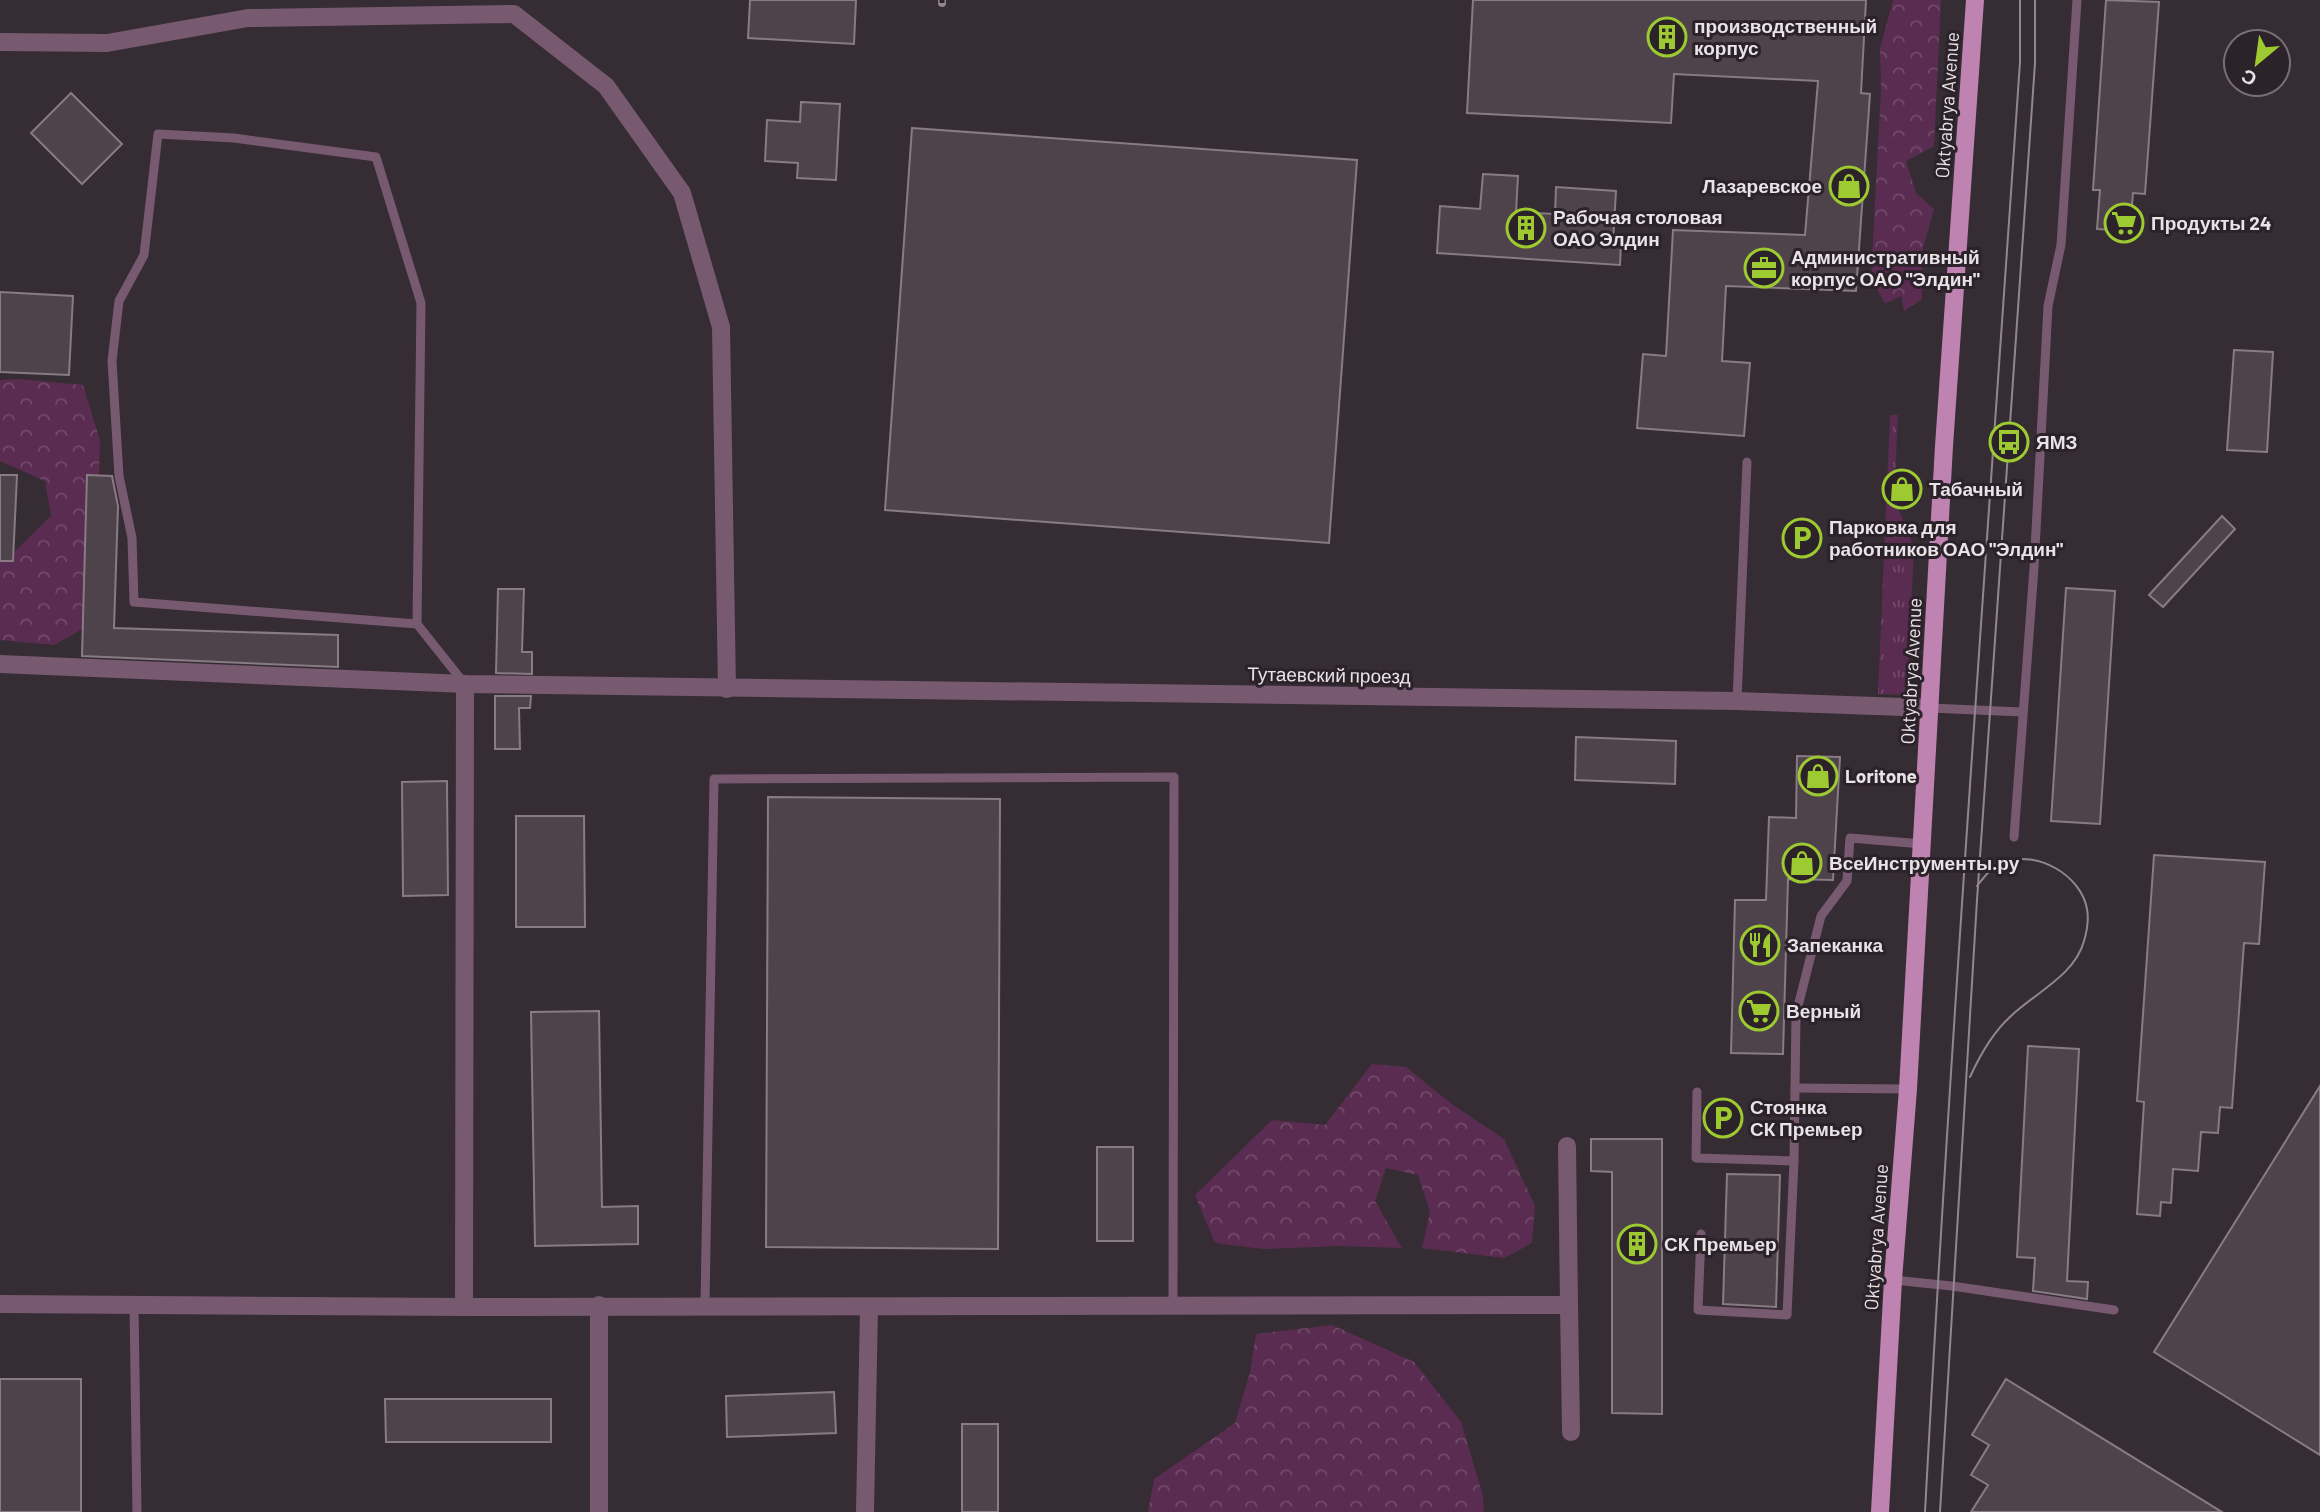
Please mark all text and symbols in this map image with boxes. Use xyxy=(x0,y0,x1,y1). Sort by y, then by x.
place label: производственный корпус xyxy=(1694,14,1877,59)
building icon: производственный корпус xyxy=(1646,16,1688,58)
north arrow xyxy=(2222,28,2292,98)
street label: Oktyabrya Avenue xyxy=(1930,31,1963,179)
text: С xyxy=(2237,65,2260,92)
shop icon: Лазаревское xyxy=(1828,165,1870,207)
place label: Лазаревское xyxy=(1702,174,1822,197)
supermarket icon: Продукты 24 xyxy=(2103,202,2145,244)
place label: Рабочая столовая ОАО Элдин xyxy=(1553,205,1723,250)
building icon: Рабочая столовая ОАО Элдин xyxy=(1505,207,1547,249)
place label: Продукты 24 xyxy=(2151,211,2271,234)
place label: Административный корпус ОАО "Элдин" xyxy=(1791,245,1980,290)
office icon: Административный корпус ОАО "Элдин" xyxy=(1743,247,1785,289)
bus stop icon: ЯМЗ xyxy=(1988,421,2030,463)
place label: ЯМЗ xyxy=(2036,430,2077,453)
shop icon: Табачный xyxy=(1881,468,1923,510)
place label: Табачный xyxy=(1929,477,2023,500)
place label: Парковка для работников ОАО "Элдин" xyxy=(1829,515,2063,560)
parking icon: Парковка для работников ОАО "Элдин" xyxy=(1781,517,1823,559)
street label: Oktyabrya Avenue xyxy=(1895,597,1926,745)
street label: Тутаевский проезд xyxy=(1247,662,1411,687)
shop icon: Loritone xyxy=(1797,755,1839,797)
place label: Loritone xyxy=(1845,764,1917,787)
shop icon: ВсеИнструменты.ру xyxy=(1781,842,1823,884)
place label: ВсеИнструменты.ру xyxy=(1829,851,2020,874)
restaurant icon: Запеканка xyxy=(1739,924,1781,966)
place label: Запеканка xyxy=(1787,933,1884,956)
supermarket icon: Верный xyxy=(1738,990,1780,1032)
place label: Верный xyxy=(1786,999,1861,1022)
place label: Стоянка СК Премьер xyxy=(1750,1095,1863,1140)
parking icon: Стоянка СК Премьер xyxy=(1702,1097,1744,1139)
street label: Oktyabrya Avenue xyxy=(1859,1163,1892,1311)
building icon: СК Премьер xyxy=(1616,1223,1658,1265)
place label: СК Премьер xyxy=(1664,1232,1777,1255)

